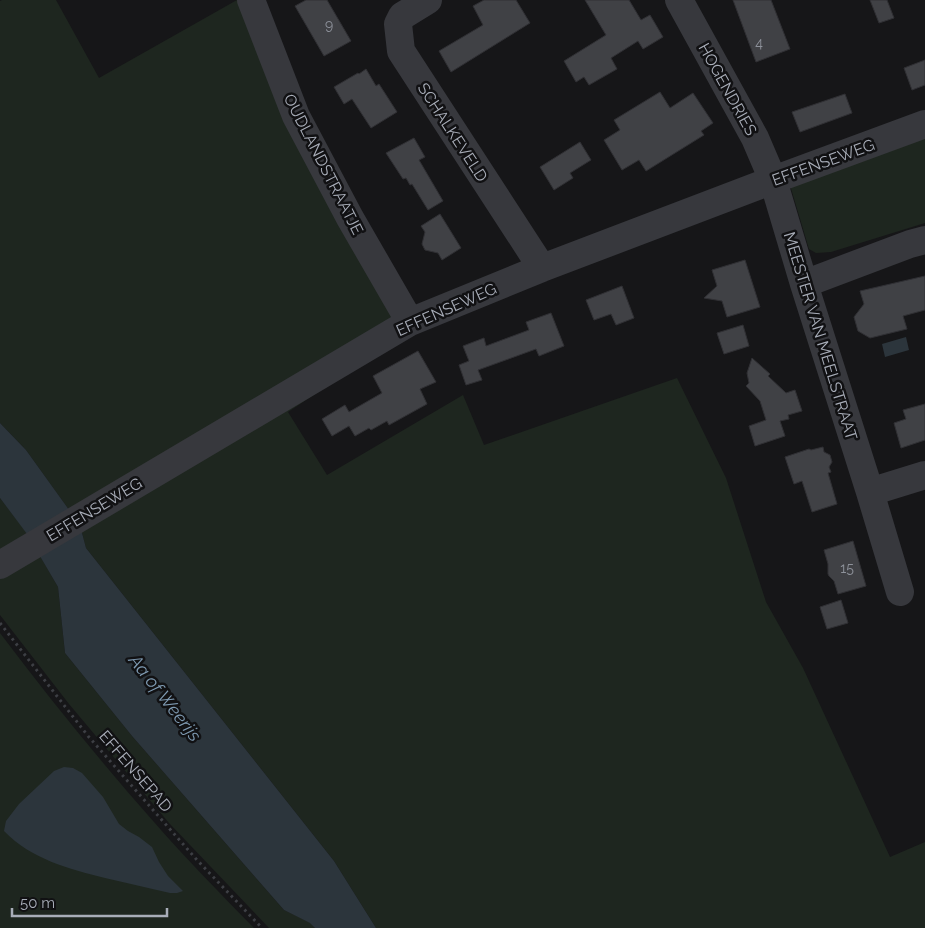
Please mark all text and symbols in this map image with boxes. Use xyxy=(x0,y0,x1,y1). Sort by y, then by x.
house number: 9 xyxy=(325,17,333,33)
house number: 4 xyxy=(755,35,763,51)
street label: HOGENDRIES xyxy=(694,40,761,139)
street label: SCHALKEVELD xyxy=(414,79,492,185)
street label: OUDLANDSTRAATJE xyxy=(280,91,367,238)
street label: EFFENSEWEG xyxy=(769,135,877,190)
street label: MEESTER VAN MEELSTRAAT xyxy=(780,230,861,443)
street label: EFFENSEWEG xyxy=(393,279,499,340)
street label: EFFENSEWEG xyxy=(43,474,145,545)
house number: 15 xyxy=(840,560,854,576)
water label: Aa of Weerijs xyxy=(124,649,206,746)
street label: EFFENSEPAD xyxy=(95,727,176,816)
scale bar xyxy=(12,886,168,918)
text: 50 m xyxy=(20,894,55,912)

